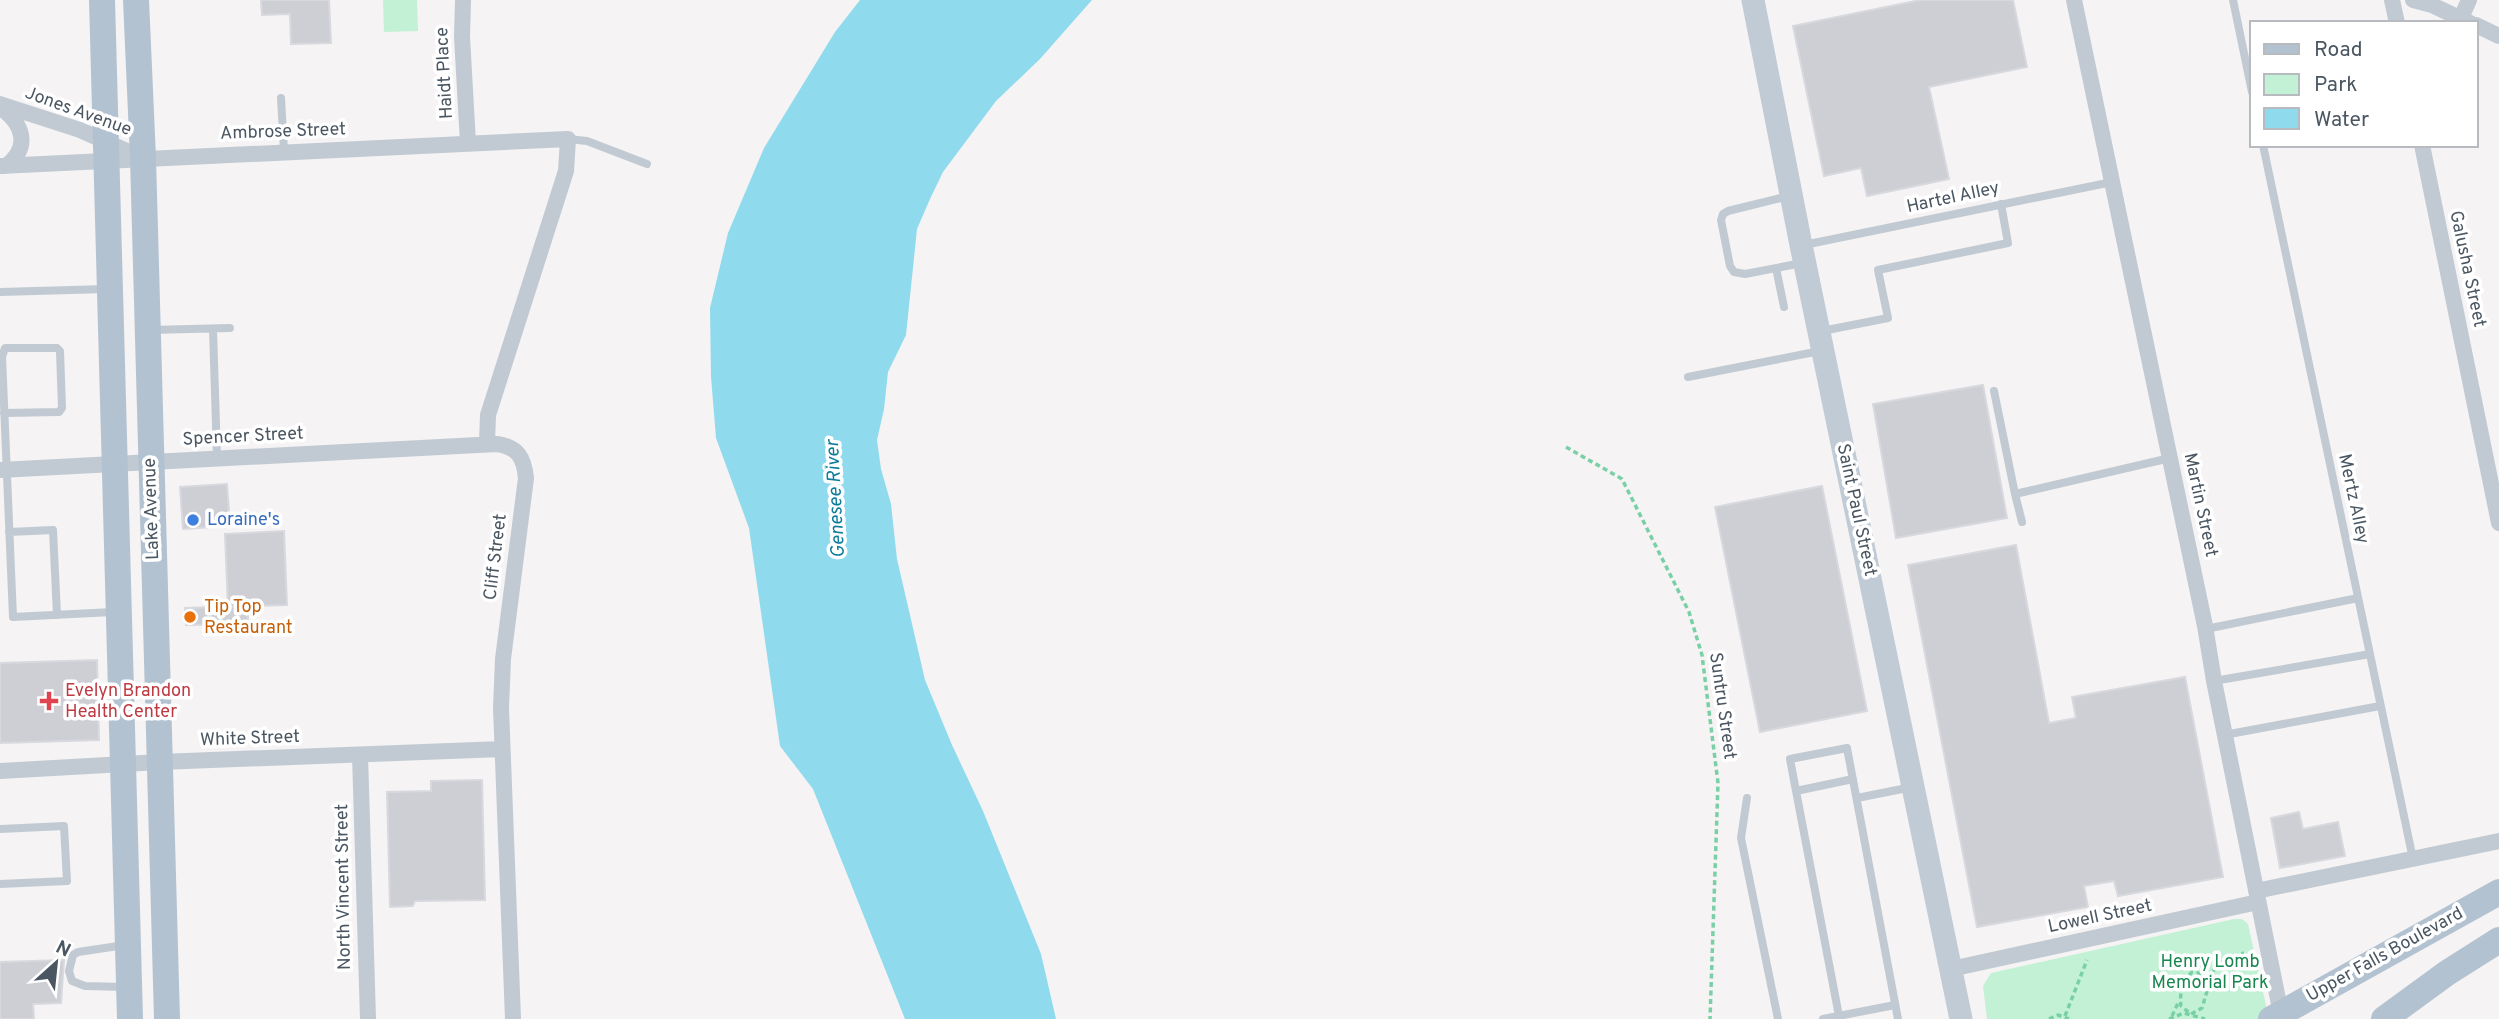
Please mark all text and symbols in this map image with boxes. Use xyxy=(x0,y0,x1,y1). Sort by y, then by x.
legend xyxy=(2250,21,2478,147)
street label: Haidt Place xyxy=(431,27,459,119)
text: Road xyxy=(2314,37,2363,64)
text: Park xyxy=(2314,72,2357,99)
street label: Jones Avenue xyxy=(22,82,134,142)
text: Water xyxy=(2314,107,2369,134)
street label: Ambrose Street xyxy=(220,118,346,146)
street label: Hartel Alley xyxy=(1905,177,2001,219)
street label: Galusha Street xyxy=(2443,209,2491,329)
street label: Spencer Street xyxy=(182,422,304,452)
water label: Genesee River xyxy=(821,438,851,559)
street label: Saint Paul Street xyxy=(1831,442,1881,578)
street label: Martin Street xyxy=(2178,451,2222,559)
street label: Mertz Alley xyxy=(2332,452,2374,546)
street label: Lake Avenue xyxy=(139,458,165,560)
place label: Loraine's xyxy=(207,509,280,532)
marker: Loraine's xyxy=(185,512,201,528)
street label: Cliff Street xyxy=(479,512,513,602)
place label: Tip Top Restaurant xyxy=(204,596,293,640)
marker: Tip Top Restaurant xyxy=(182,609,198,625)
street label: Suntru Street xyxy=(1703,651,1741,761)
place label: Evelyn Brandon Health Center xyxy=(65,680,191,724)
marker: Evelyn Brandon Health Center xyxy=(39,691,59,711)
street label: White Street xyxy=(200,726,300,752)
street label: North Vincent Street xyxy=(331,804,357,970)
street label: Lowell Street xyxy=(2046,895,2154,939)
street label: Upper Falls Boulevard xyxy=(2303,902,2467,1008)
north arrow xyxy=(21,928,91,998)
text: N xyxy=(51,936,74,963)
park label: Henry Lomb Memorial Park xyxy=(2152,951,2268,995)

